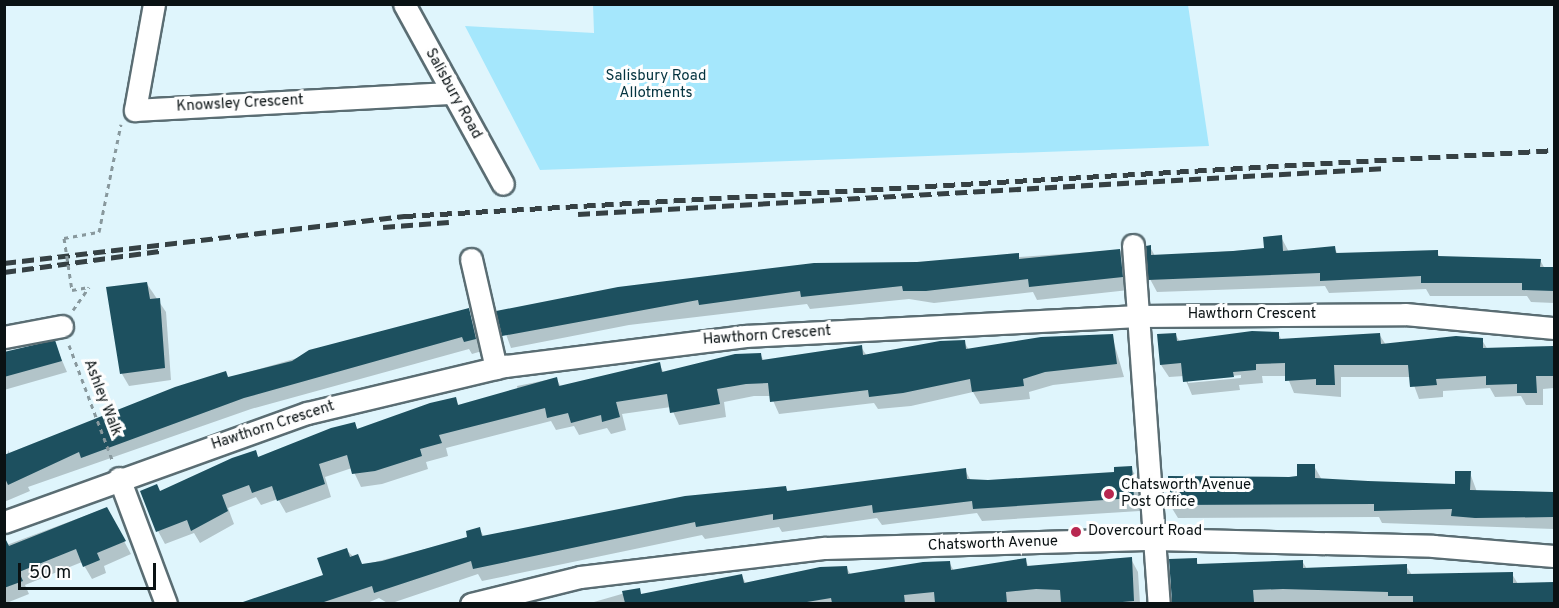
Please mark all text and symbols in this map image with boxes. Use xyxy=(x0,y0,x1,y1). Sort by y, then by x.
street label: Salisbury Road xyxy=(421,46,485,142)
park label: Salisbury Road Allotments xyxy=(606,67,706,102)
street label: Knowsley Crescent xyxy=(176,92,304,116)
street label: Hawthorn Crescent xyxy=(1188,306,1316,324)
street label: Hawthorn Crescent xyxy=(702,323,832,349)
street label: Ashley Walk xyxy=(79,357,125,439)
street label: Hawthorn Crescent xyxy=(209,398,337,454)
place label: Chatsworth Avenue Post Office xyxy=(1121,476,1252,511)
marker: Chatsworth Avenue Post Office xyxy=(1102,487,1116,501)
place label: Dovercourt Road xyxy=(1088,523,1202,541)
marker: Dovercourt Road xyxy=(1069,525,1083,539)
street label: Chatsworth Avenue xyxy=(927,533,1059,555)
scale bar xyxy=(21,551,159,589)
text: 50 m xyxy=(29,562,71,585)

